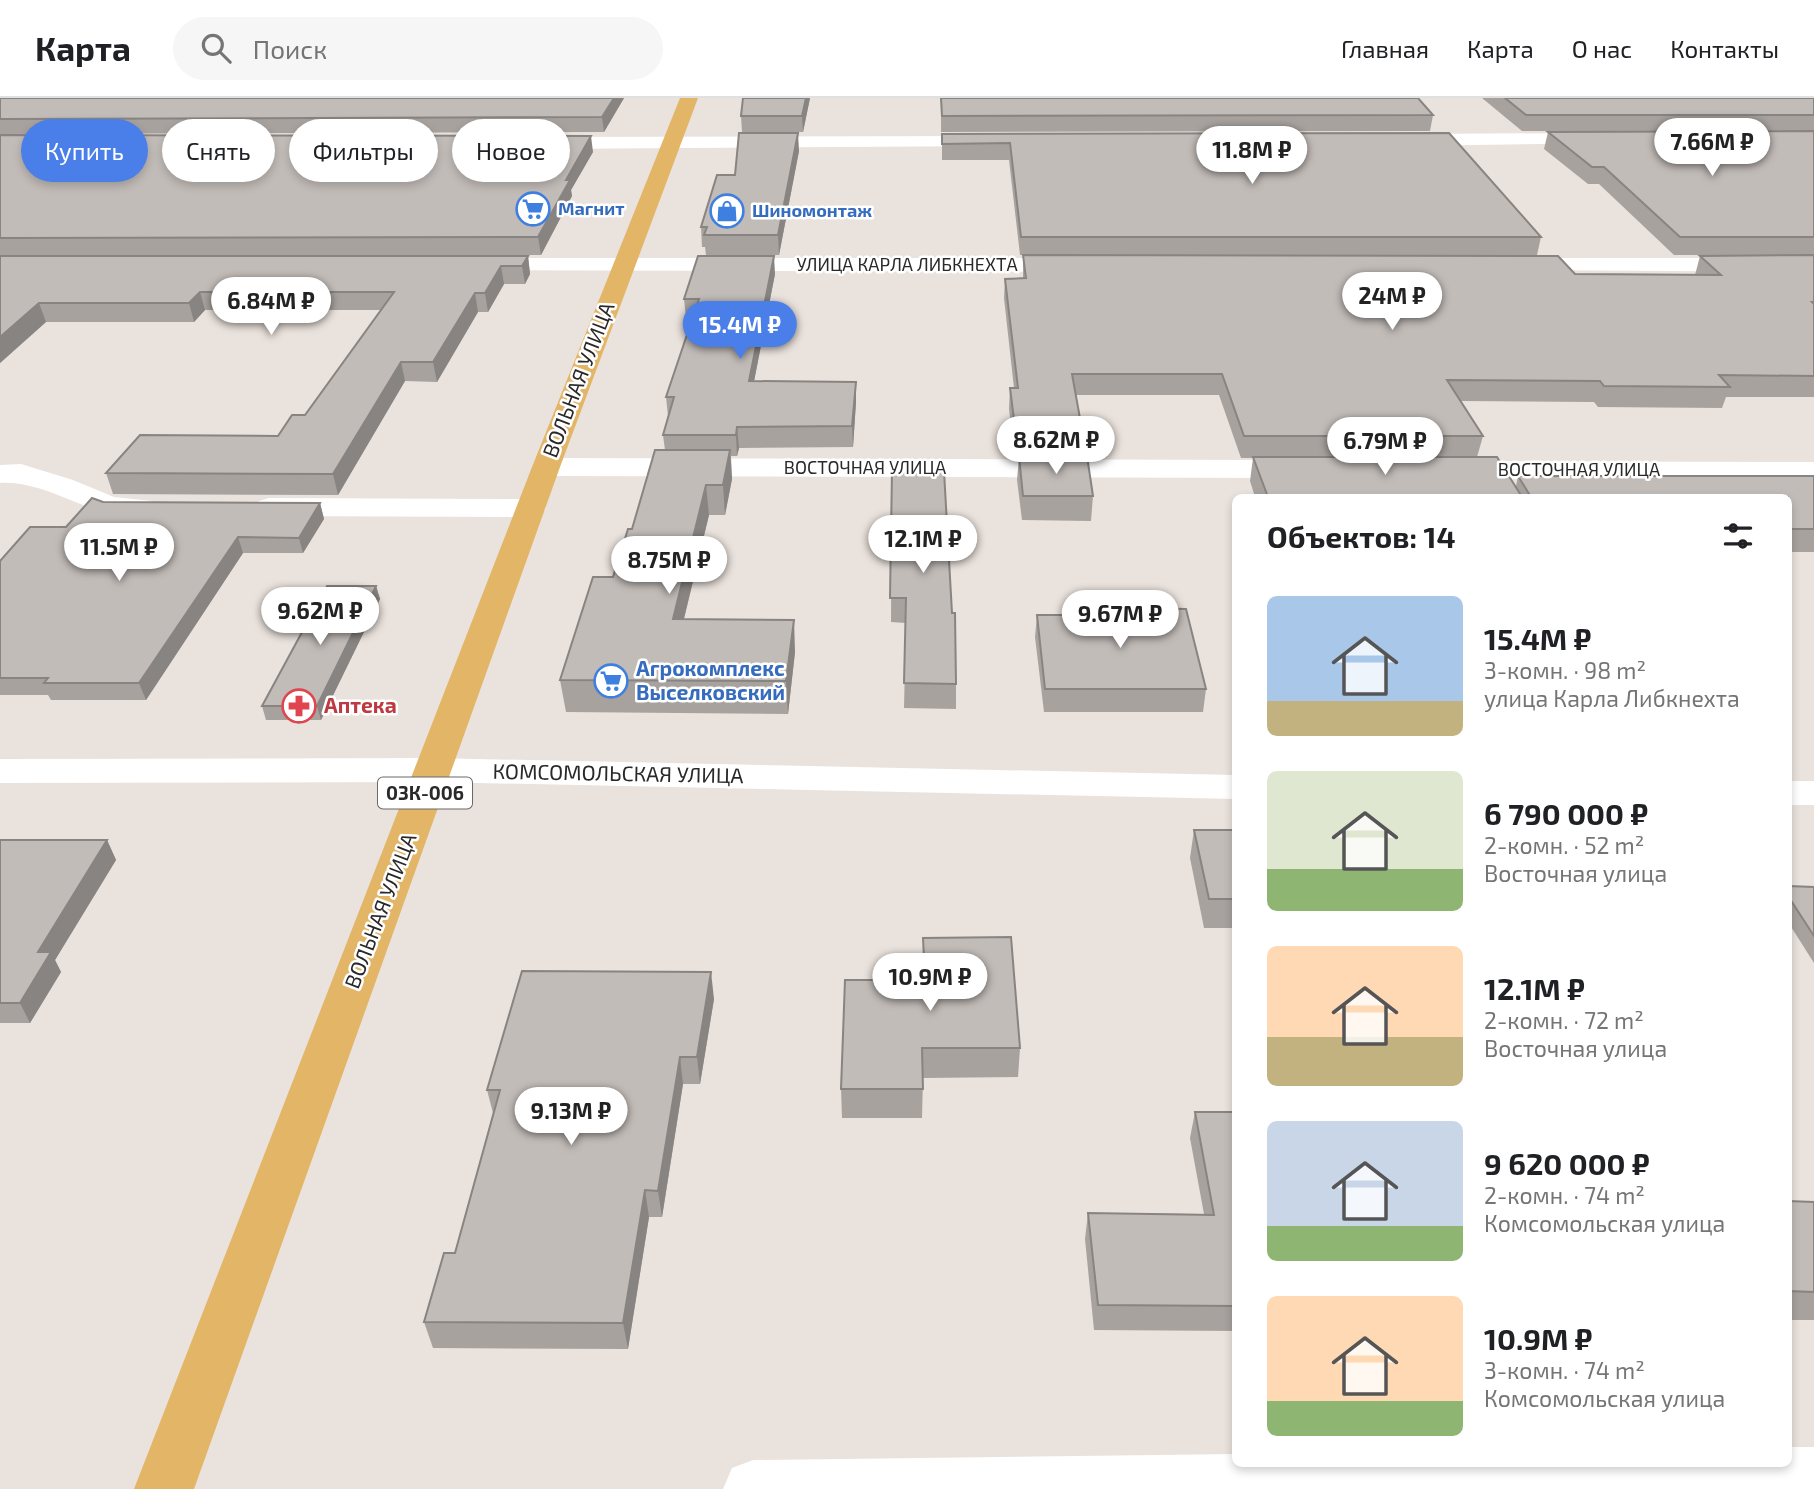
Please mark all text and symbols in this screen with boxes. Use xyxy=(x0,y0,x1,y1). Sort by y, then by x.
search box xyxy=(173,17,663,80)
text: Карта xyxy=(35,28,131,68)
icon: search xyxy=(197,29,235,67)
text: Поиск xyxy=(253,33,327,64)
text: Главная xyxy=(1341,34,1429,63)
text: Карта xyxy=(1467,34,1534,63)
text: О нас xyxy=(1572,34,1632,63)
text: Контакты xyxy=(1670,34,1779,63)
pin: 7.66M ₽ xyxy=(1647,118,1777,178)
chip: Купить xyxy=(21,119,148,182)
chip: Снять xyxy=(162,119,275,182)
chip: Фильтры xyxy=(289,119,438,182)
chip: Новое xyxy=(452,119,570,182)
pin: 11.8M ₽ xyxy=(1187,126,1317,186)
text: 7.66M ₽ xyxy=(1670,127,1754,155)
text: 11.8M ₽ xyxy=(1212,135,1292,163)
supermarket icon: Магнит xyxy=(514,190,552,228)
shop icon: Шиномонтаж xyxy=(708,192,746,230)
place label: Магнит xyxy=(558,197,624,219)
place label: Шиномонтаж xyxy=(752,199,872,221)
street label: УЛИЦА КАРЛА ЛИБКНЕХТА xyxy=(796,253,1018,275)
pin: 24M ₽ xyxy=(1343,272,1441,332)
pin: 6.84M ₽ xyxy=(206,278,336,337)
text: 24M ₽ xyxy=(1358,281,1426,309)
text: 6.84M ₽ xyxy=(227,286,315,314)
street label: ВОЛЬНАЯ УЛИЦА xyxy=(536,298,619,461)
pin: 15.4M ₽ xyxy=(675,302,805,361)
text: 15.4M ₽ xyxy=(699,310,781,338)
pin: 8.62M ₽ xyxy=(991,416,1121,476)
pin: 6.79M ₽ xyxy=(1320,418,1450,477)
text: 8.62M ₽ xyxy=(1013,425,1099,453)
text: 6.79M ₽ xyxy=(1343,426,1427,454)
street label: ВОСТОЧНАЯ УЛИЦА xyxy=(784,456,947,478)
street label: ВОСТОЧНАЯ УЛИЦА xyxy=(1498,458,1661,480)
pin: 12.1M ₽ xyxy=(858,516,988,575)
icon: filters xyxy=(1719,517,1757,555)
text: Объектов: 14 xyxy=(1267,518,1456,554)
pin: 11.5M ₽ xyxy=(54,524,184,583)
text: 12.1M ₽ xyxy=(884,524,962,552)
text: 11.5M ₽ xyxy=(80,532,158,560)
pin: 8.75M ₽ xyxy=(604,536,734,596)
text: 8.75M ₽ xyxy=(627,545,711,573)
pin: 9.62M ₽ xyxy=(255,588,385,647)
pin: 9.67M ₽ xyxy=(1055,590,1185,650)
text: 9.62M ₽ xyxy=(277,596,363,624)
text: 9.67M ₽ xyxy=(1078,599,1162,627)
text: 15.4M ₽ xyxy=(1484,620,1591,656)
icon: home xyxy=(1323,624,1407,708)
place label: Агрокомплекс Выселковский xyxy=(636,655,785,704)
text: 3-комн. · 98 m² xyxy=(1484,656,1646,684)
supermarket icon: Агрокомплекс Выселковский xyxy=(592,662,630,700)
text: улица Карла Либкнехта xyxy=(1484,684,1740,712)
pharmacy icon: Аптека xyxy=(280,687,318,725)
place label: Аптека xyxy=(324,692,397,717)
street label: КОМСОМОЛЬСКАЯ УЛИЦА xyxy=(492,758,744,787)
road number: 03К-006 xyxy=(378,778,472,808)
text: 6 790 000 ₽ xyxy=(1484,795,1648,831)
icon: home xyxy=(1323,799,1407,883)
street label: ВОЛЬНАЯ УЛИЦА xyxy=(338,829,421,992)
text: 2-комн. · 52 m² xyxy=(1484,831,1644,859)
text: Восточная улица xyxy=(1484,859,1667,887)
pin: 10.9M ₽ xyxy=(865,954,995,1013)
text: 10.9M ₽ xyxy=(888,962,972,990)
text: 12.1M ₽ xyxy=(1484,970,1585,1006)
icon: home xyxy=(1323,974,1407,1058)
text: 2-комн. · 72 m² xyxy=(1484,1006,1644,1034)
text: Восточная улица xyxy=(1484,1034,1667,1062)
pin: 9.13M ₽ xyxy=(506,1088,636,1147)
text: 9.13M ₽ xyxy=(531,1096,611,1124)
text: 9 620 000 ₽ xyxy=(1484,1145,1650,1181)
icon: home xyxy=(1323,1149,1407,1233)
text: 2-комн. · 74 m² xyxy=(1484,1181,1645,1209)
text: Комсомольская улица xyxy=(1484,1209,1725,1237)
text: 10.9M ₽ xyxy=(1484,1320,1593,1356)
icon: home xyxy=(1323,1324,1407,1408)
text: 3-комн. · 74 m² xyxy=(1484,1356,1645,1384)
text: Комсомольская улица xyxy=(1484,1384,1725,1412)

